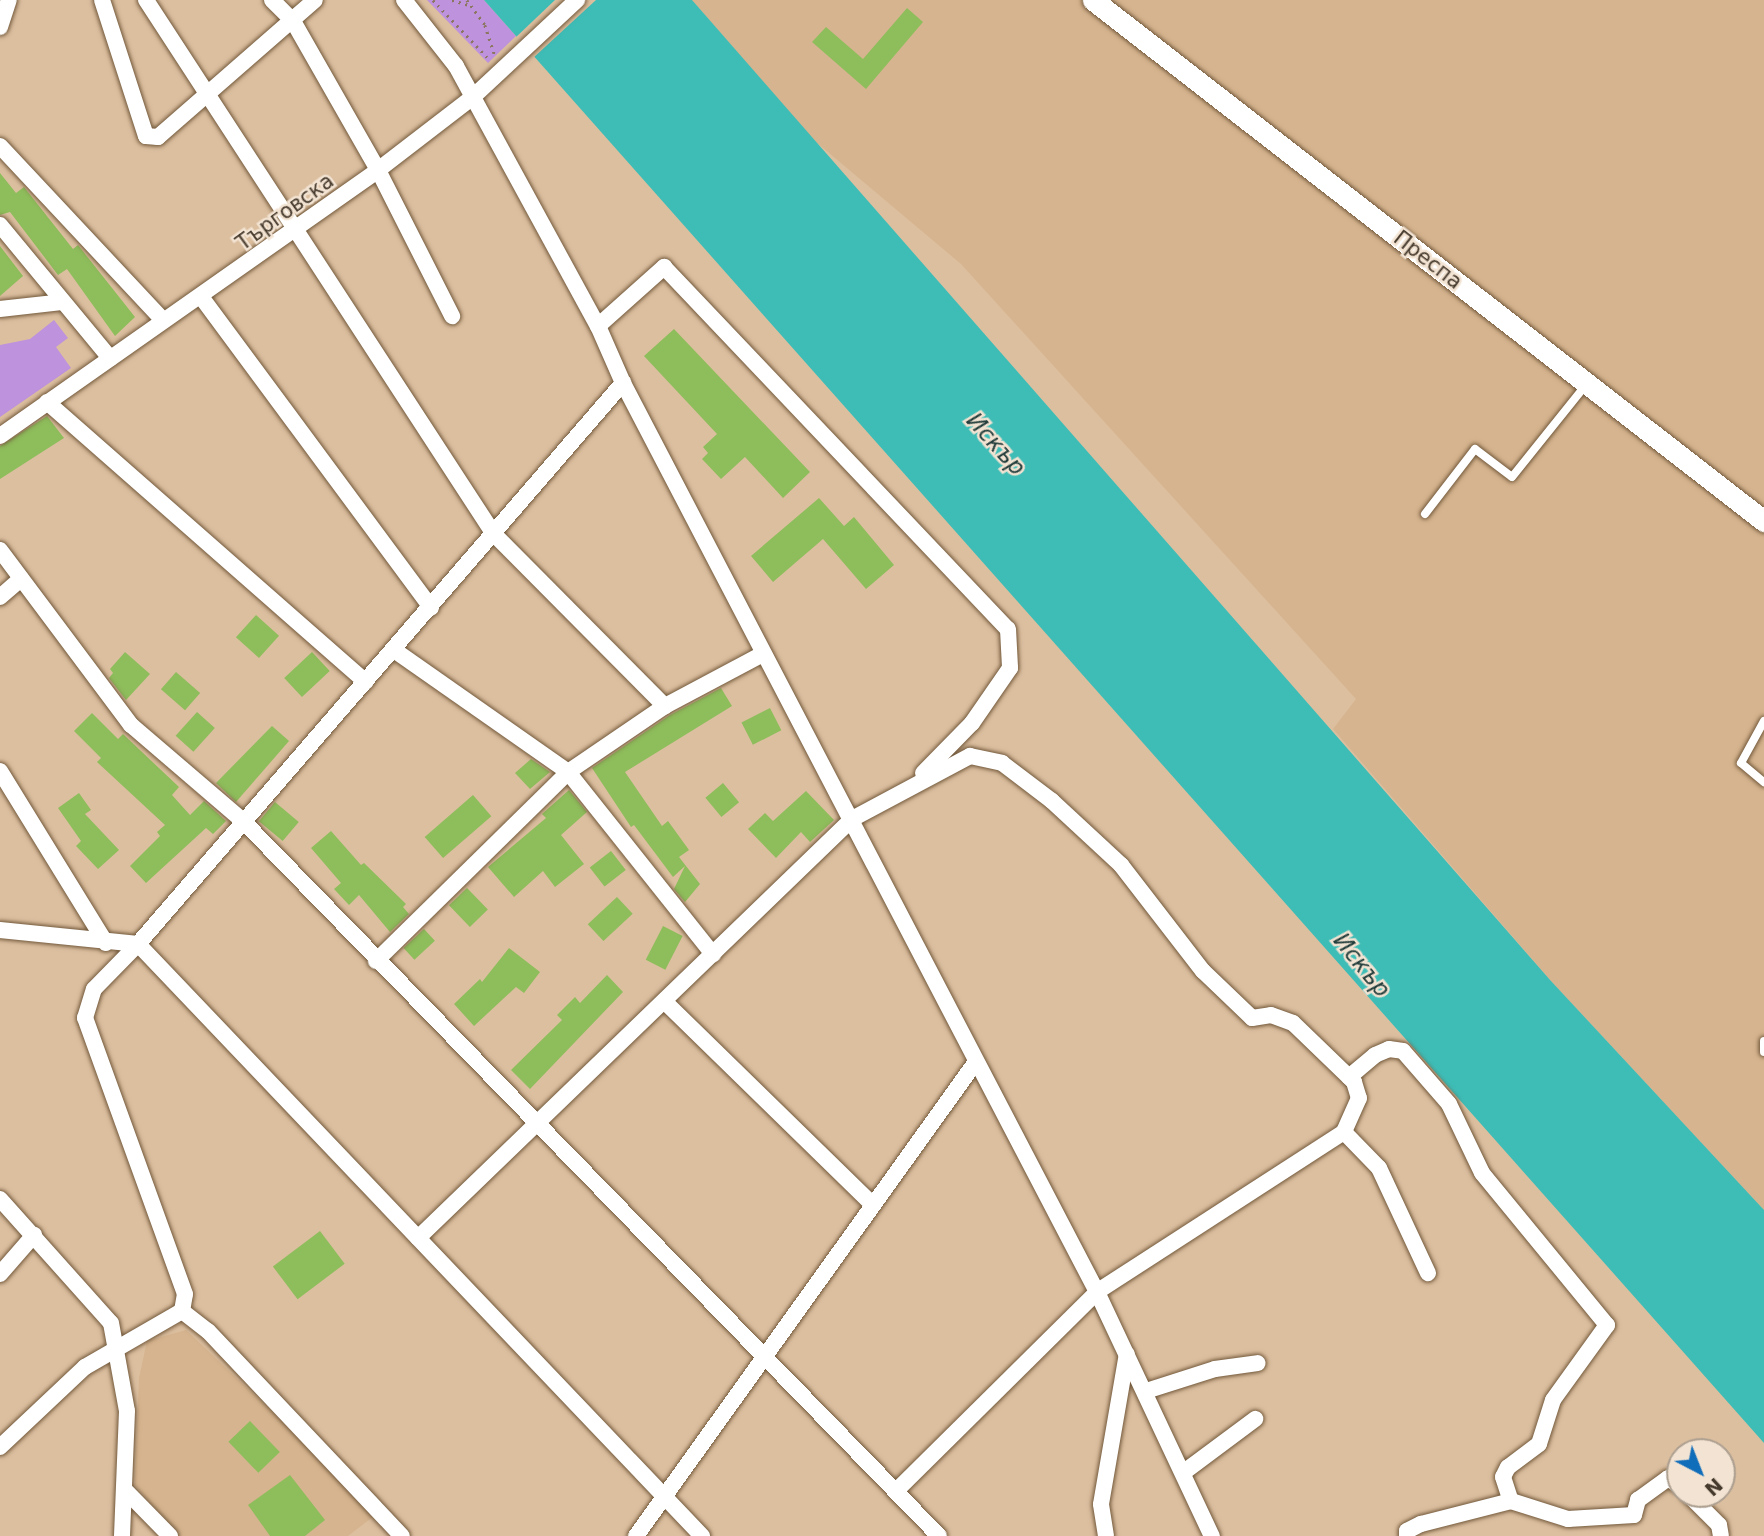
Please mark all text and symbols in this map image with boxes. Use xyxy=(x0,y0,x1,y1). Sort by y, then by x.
street label: Търговска xyxy=(231,168,339,256)
street label: Преспа xyxy=(1389,225,1467,295)
water label: Искър xyxy=(961,407,1031,481)
water label: Искър xyxy=(1328,927,1396,1003)
north arrow xyxy=(1666,1438,1736,1508)
text: N xyxy=(1700,1474,1727,1501)

